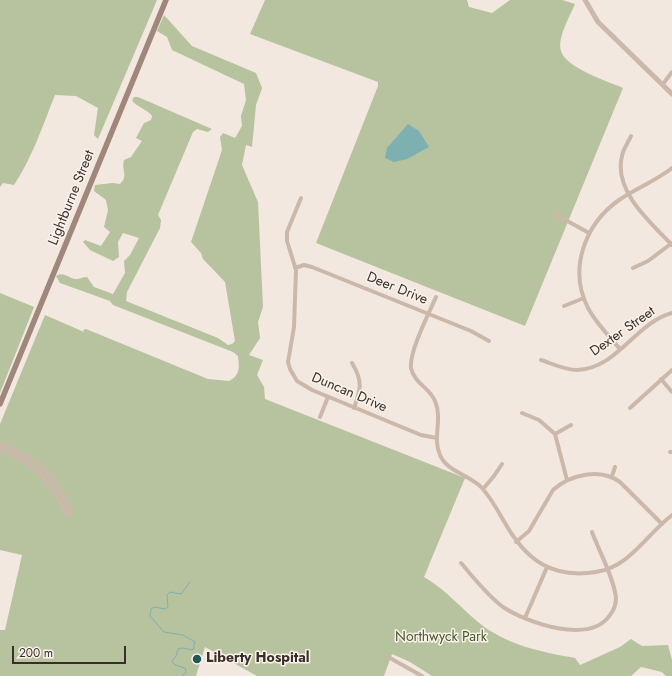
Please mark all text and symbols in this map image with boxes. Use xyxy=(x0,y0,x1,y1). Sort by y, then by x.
street label: Lightburne Street xyxy=(45,148,99,248)
street label: Deer Drive xyxy=(364,269,430,309)
street label: Dexter Street xyxy=(587,304,659,360)
street label: Duncan Drive xyxy=(309,370,389,416)
park label: Northwyck Park xyxy=(395,630,487,646)
scale bar xyxy=(14,638,128,664)
text: 200 m xyxy=(19,644,53,662)
place label: Liberty Hospital xyxy=(206,651,310,667)
marker: Liberty Hospital xyxy=(191,653,203,665)

